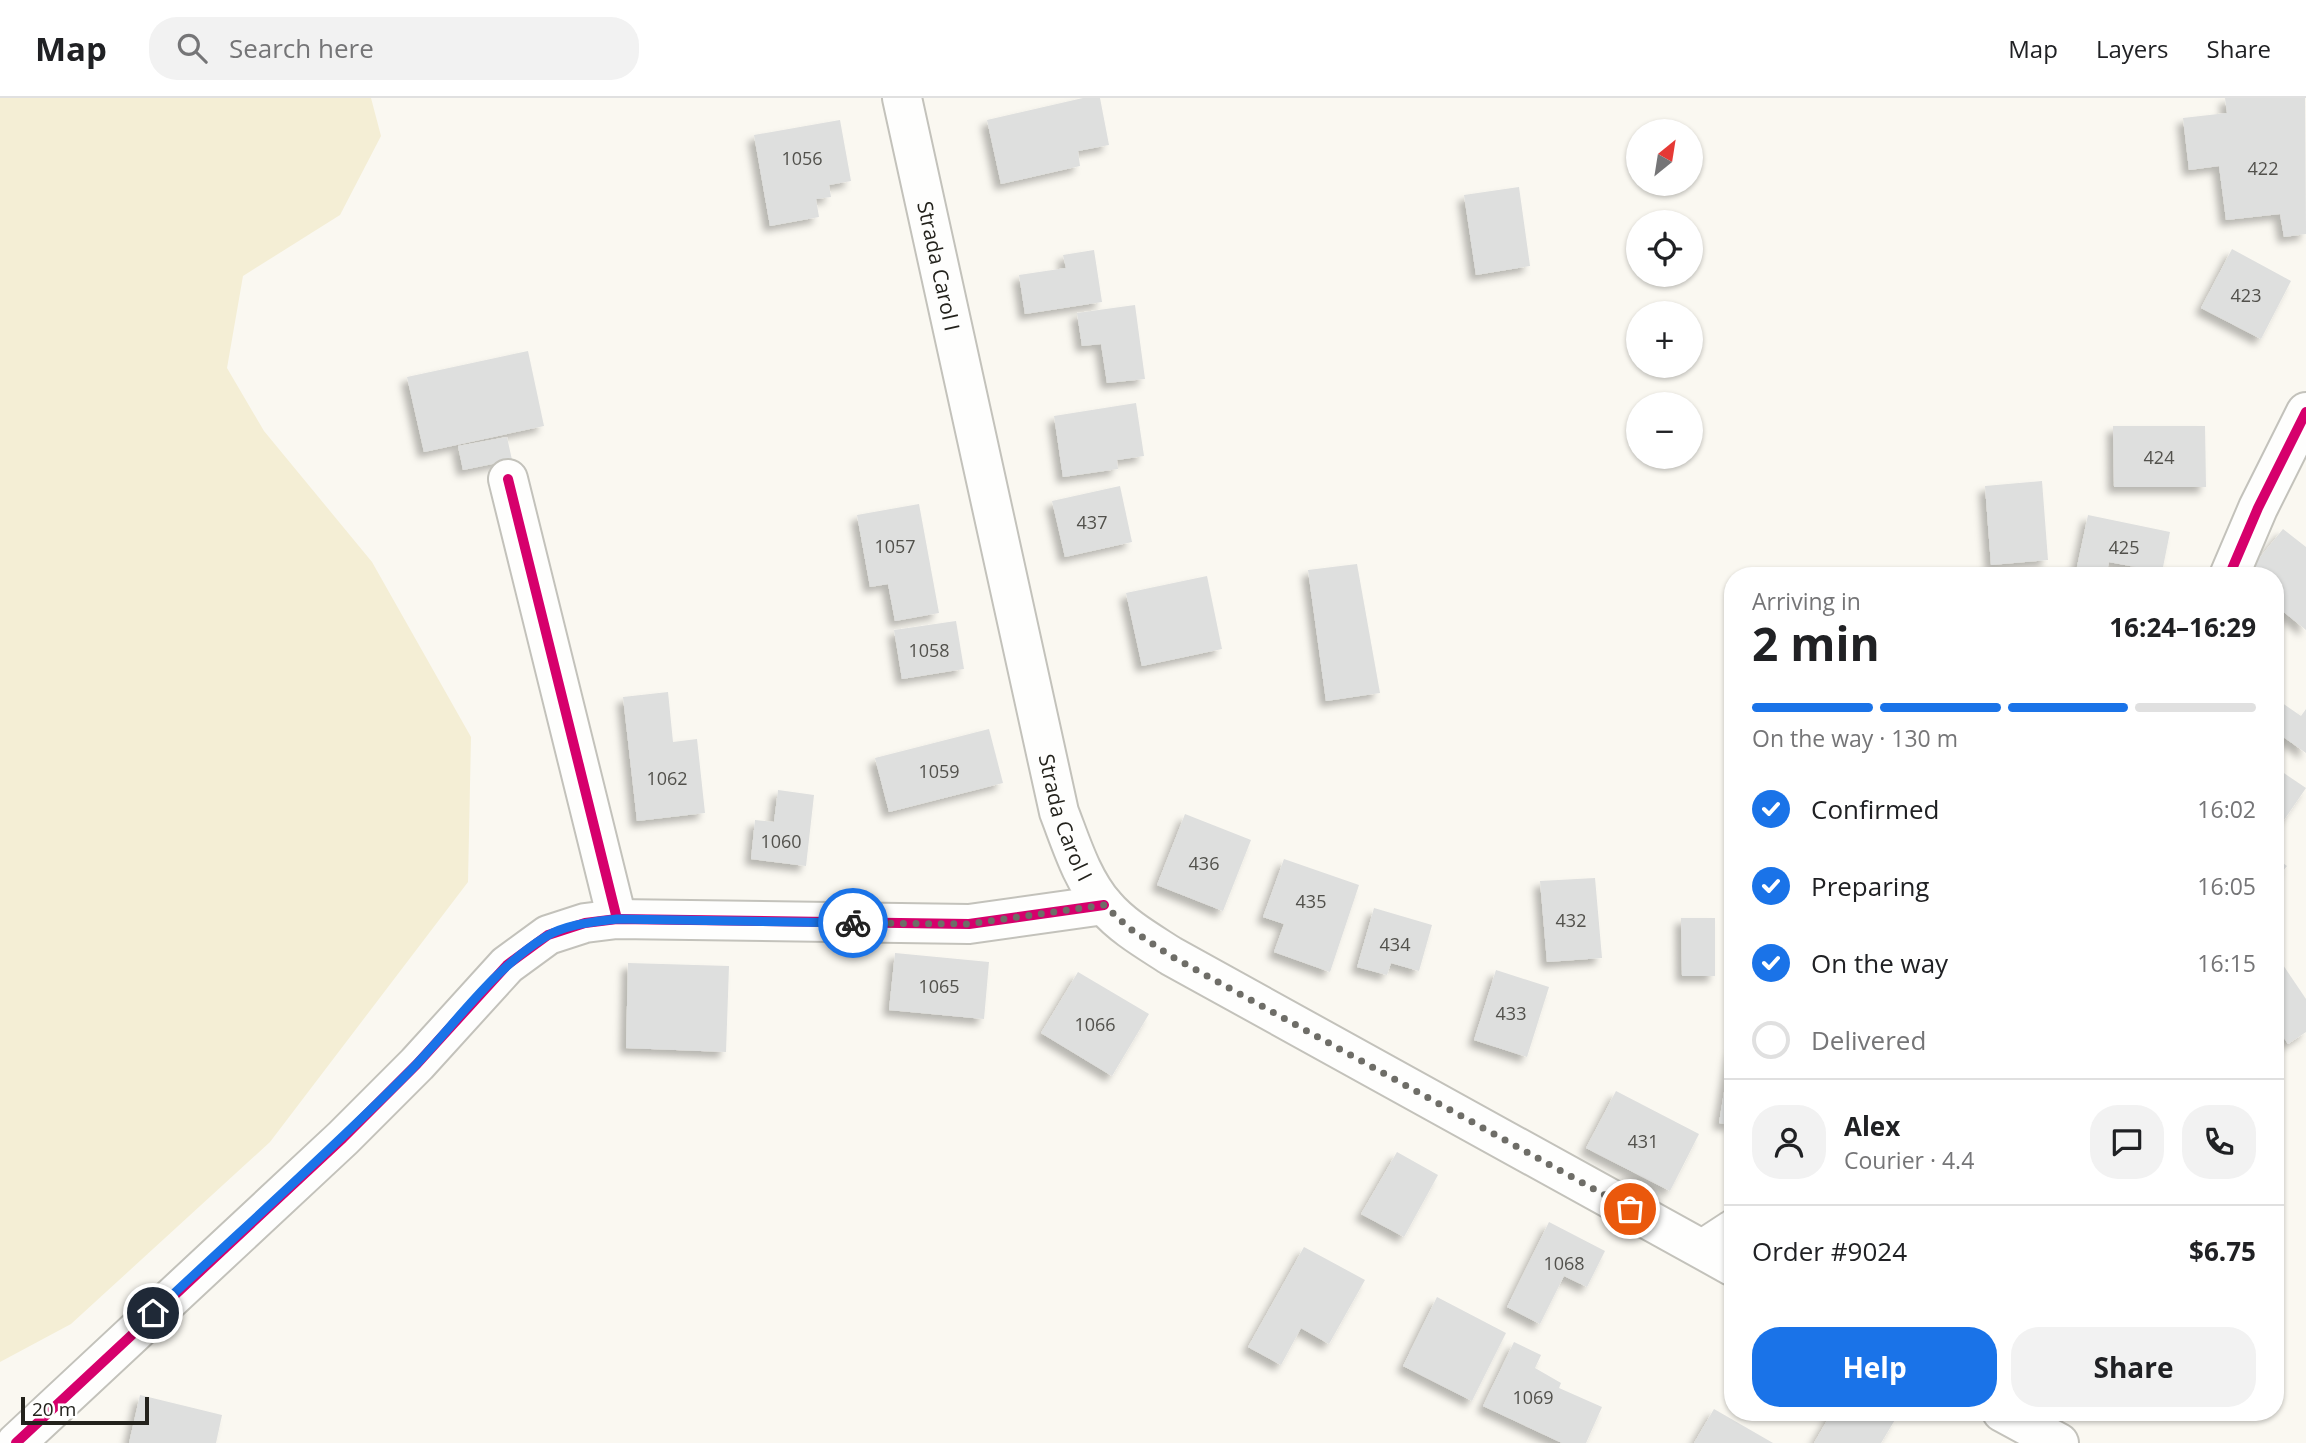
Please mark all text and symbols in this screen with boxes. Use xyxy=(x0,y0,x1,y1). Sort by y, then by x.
search box xyxy=(149,17,639,80)
text: Map xyxy=(35,26,107,71)
icon: search xyxy=(173,29,211,67)
text: Search here xyxy=(229,30,374,66)
text: Map xyxy=(2008,32,2058,65)
text: Layers xyxy=(2096,32,2169,65)
text: Share xyxy=(2207,32,2271,65)
north arrow xyxy=(1626,119,1703,196)
map controls xyxy=(1626,119,1703,469)
house number: 1056 xyxy=(781,146,823,170)
house number: 422 xyxy=(2248,156,2278,180)
street label: Strada Carol I xyxy=(911,198,967,333)
button: locate xyxy=(1626,210,1703,287)
house number: 423 xyxy=(2231,283,2261,307)
button: + xyxy=(1626,301,1703,378)
button: − xyxy=(1626,392,1703,469)
house number: 424 xyxy=(2144,445,2174,469)
house number: 437 xyxy=(1077,510,1107,534)
house number: 1057 xyxy=(874,534,916,558)
house number: 425 xyxy=(2109,535,2139,559)
text: Arriving in xyxy=(1752,585,1861,617)
text: 16:24–16:29 xyxy=(2109,609,2256,645)
text: 2 min xyxy=(1752,612,1880,674)
house number: 1058 xyxy=(908,638,950,662)
text: On the way · 130 m xyxy=(1752,722,1958,754)
street label: Strada Carol I xyxy=(1033,751,1099,886)
house number: 1059 xyxy=(918,759,960,783)
house number: 1062 xyxy=(646,766,688,790)
icon: check xyxy=(1752,790,1790,828)
text: Confirmed xyxy=(1811,791,1939,827)
text: 16:02 xyxy=(2197,793,2256,825)
house number: 1060 xyxy=(760,829,802,853)
house number: 436 xyxy=(1189,851,1219,875)
icon: check xyxy=(1752,867,1790,905)
text: Preparing xyxy=(1811,868,1929,904)
text: 16:05 xyxy=(2197,870,2256,902)
courier xyxy=(818,888,888,958)
house number: 435 xyxy=(1296,889,1326,913)
icon: bike xyxy=(834,904,872,942)
house number: 432 xyxy=(1556,908,1586,932)
house number: 434 xyxy=(1380,932,1410,956)
icon: check xyxy=(1752,944,1790,982)
text: On the way xyxy=(1811,945,1948,981)
text: 16:15 xyxy=(2197,947,2256,979)
house number: 1065 xyxy=(918,974,960,998)
house number: 433 xyxy=(1496,1001,1526,1025)
house number: 1066 xyxy=(1074,1012,1116,1036)
text: Delivered xyxy=(1811,1022,1926,1058)
button: person xyxy=(1752,1105,1826,1179)
button: chat xyxy=(2090,1105,2164,1179)
button: phone xyxy=(2182,1105,2256,1179)
text: Alex xyxy=(1844,1108,1900,1144)
house number: 431 xyxy=(1628,1129,1658,1153)
text: Courier · 4.4 xyxy=(1844,1144,1974,1176)
pin xyxy=(1600,1179,1660,1239)
icon: bag xyxy=(1611,1190,1649,1228)
text: Order #9024 xyxy=(1752,1233,1907,1269)
text: $6.75 xyxy=(2189,1233,2256,1269)
house number: 1068 xyxy=(1543,1251,1585,1275)
pin xyxy=(123,1283,183,1343)
icon: home xyxy=(134,1294,172,1332)
button: Help xyxy=(1752,1327,1997,1407)
button: Share xyxy=(2011,1327,2256,1407)
house number: 1069 xyxy=(1512,1385,1554,1409)
scale bar xyxy=(21,1394,149,1426)
text: 20 m xyxy=(32,1396,76,1422)

